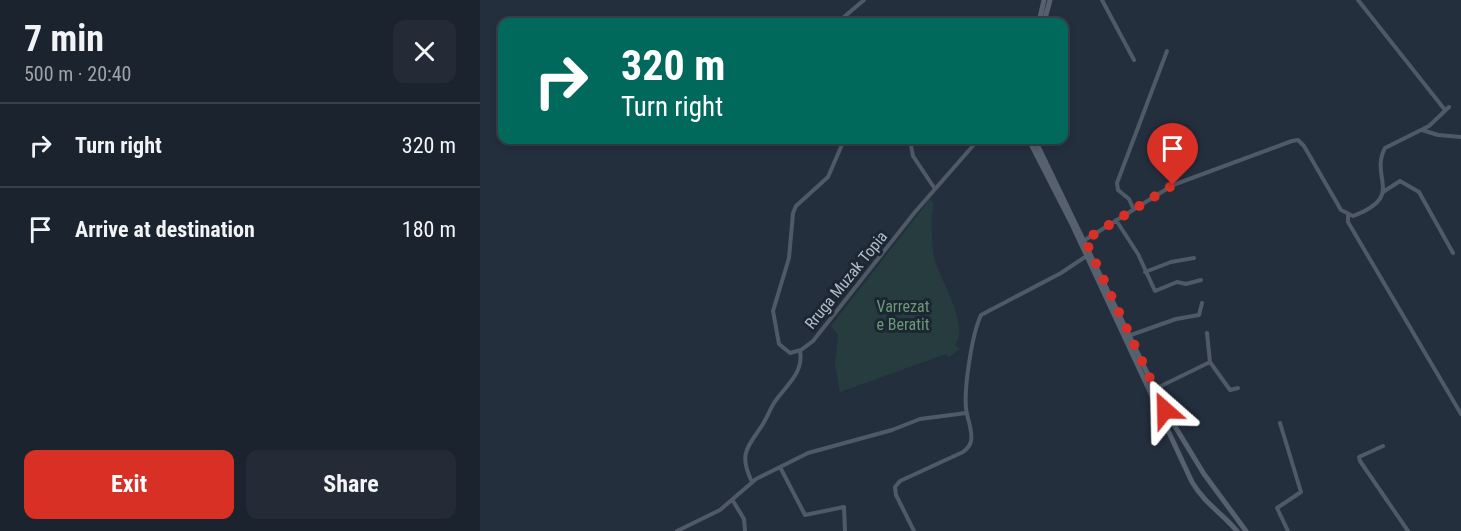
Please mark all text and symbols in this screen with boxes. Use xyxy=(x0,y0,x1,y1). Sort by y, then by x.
text: 7 min xyxy=(24,18,104,60)
button: close xyxy=(393,20,456,83)
text: 320 m xyxy=(621,41,726,90)
icon: right xyxy=(522,42,600,120)
text: 500 m · 20:40 xyxy=(24,62,131,86)
text: Turn right xyxy=(621,91,723,123)
pin xyxy=(1147,123,1198,185)
icon: right xyxy=(24,129,57,162)
icon: arrive xyxy=(1156,132,1189,165)
text: Turn right xyxy=(75,133,162,158)
text: 320 m xyxy=(402,133,456,158)
icon: arrive xyxy=(24,213,57,246)
text: Arrive at destination xyxy=(75,217,255,242)
text: 180 m xyxy=(402,217,456,242)
street label: Rruga Muzak Topia xyxy=(801,227,891,333)
park label: Varrezat e Beratit xyxy=(877,297,930,334)
position arrow xyxy=(1133,378,1197,442)
button: Exit xyxy=(24,450,234,519)
button: Share xyxy=(246,450,456,519)

